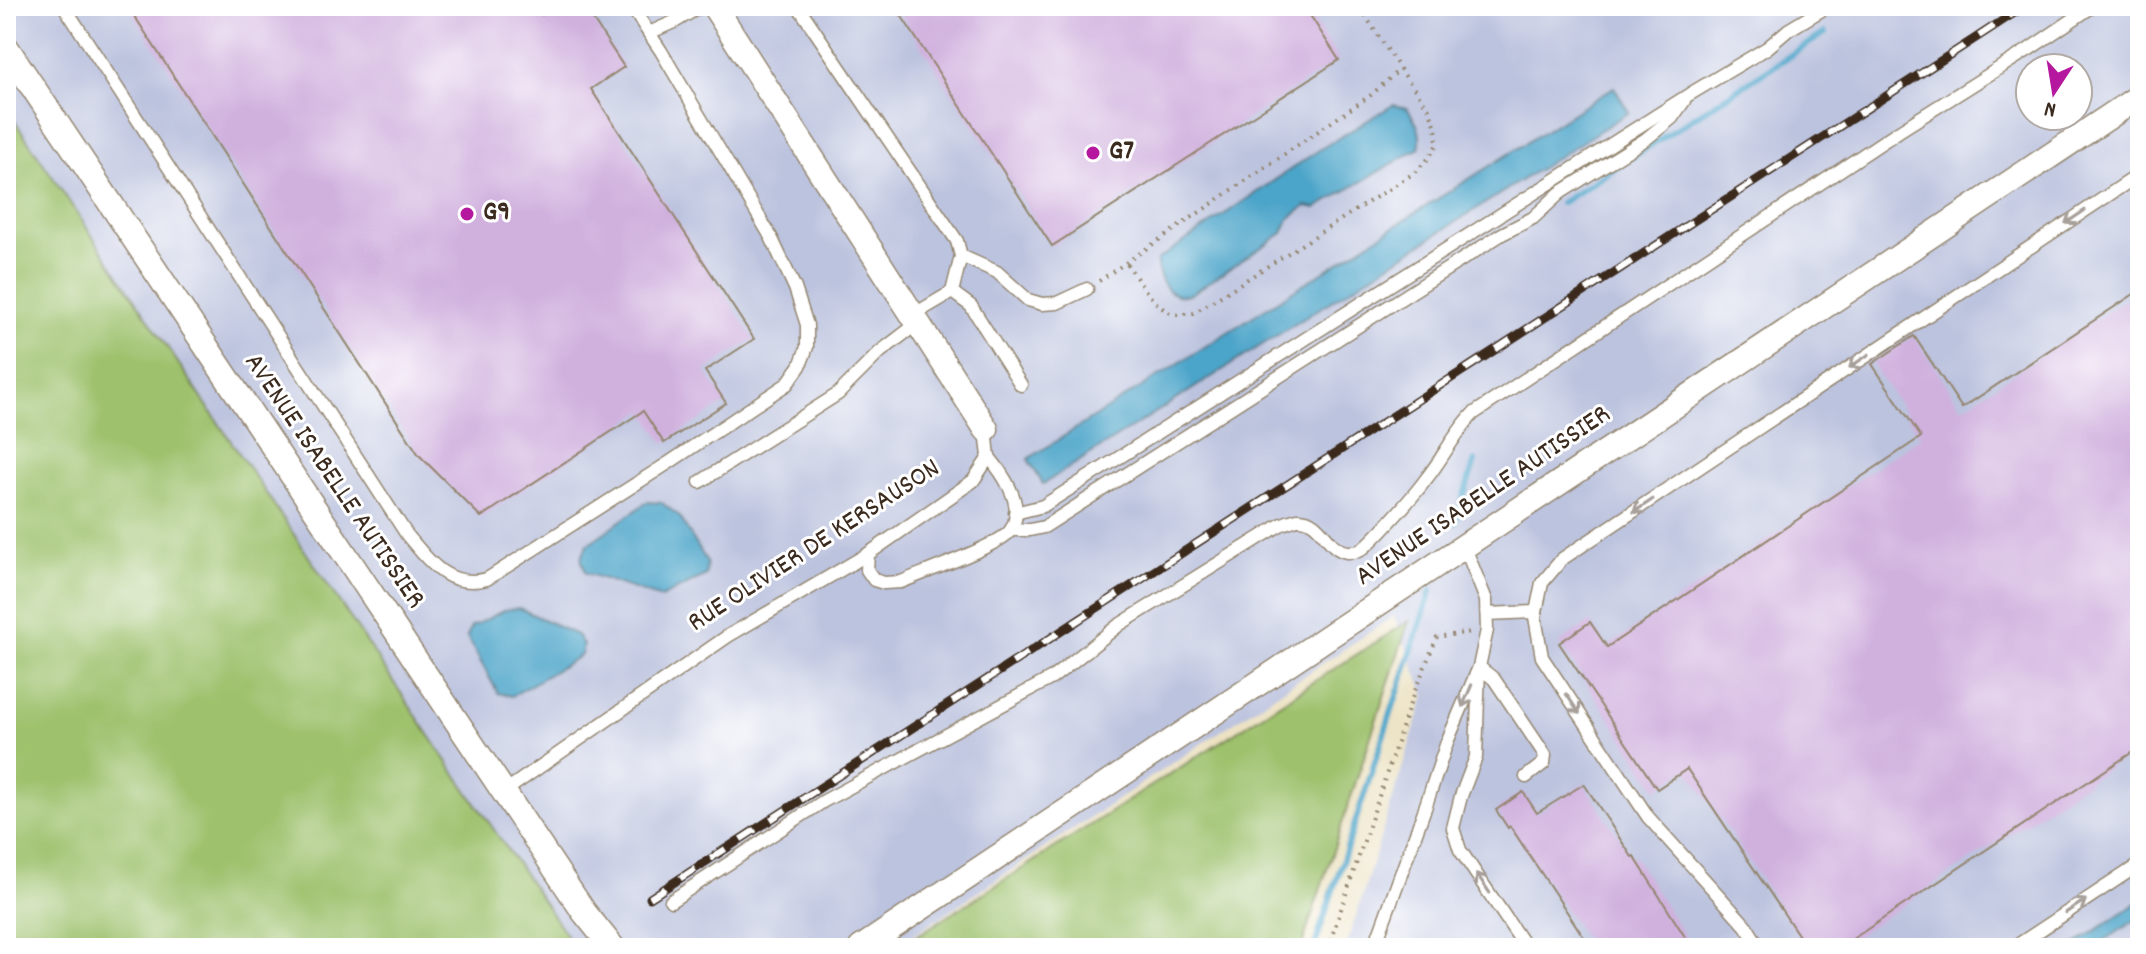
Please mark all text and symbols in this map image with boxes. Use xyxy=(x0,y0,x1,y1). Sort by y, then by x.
north arrow xyxy=(2014,52,2094,132)
text: N xyxy=(2042,92,2059,124)
place label: G7 xyxy=(1109,133,1134,173)
marker: G7 xyxy=(1084,144,1102,162)
place label: G9 xyxy=(483,194,510,234)
marker: G9 xyxy=(458,205,476,223)
one-way arrow xyxy=(2064,209,2087,225)
street label: AVENUE ISABELLE AUTISSIER xyxy=(232,346,434,618)
one-way arrow xyxy=(1848,353,1871,369)
street label: AVENUE ISABELLE AUTISSIER xyxy=(1348,396,1620,598)
street label: RUE OLIVIER DE KERSAUSON xyxy=(681,450,949,644)
one-way arrow xyxy=(1632,497,1654,514)
one-way arrow xyxy=(1458,683,1473,708)
one-way arrow xyxy=(1565,693,1581,715)
one-way arrow xyxy=(1474,873,1491,895)
one-way arrow xyxy=(2065,898,2087,914)

